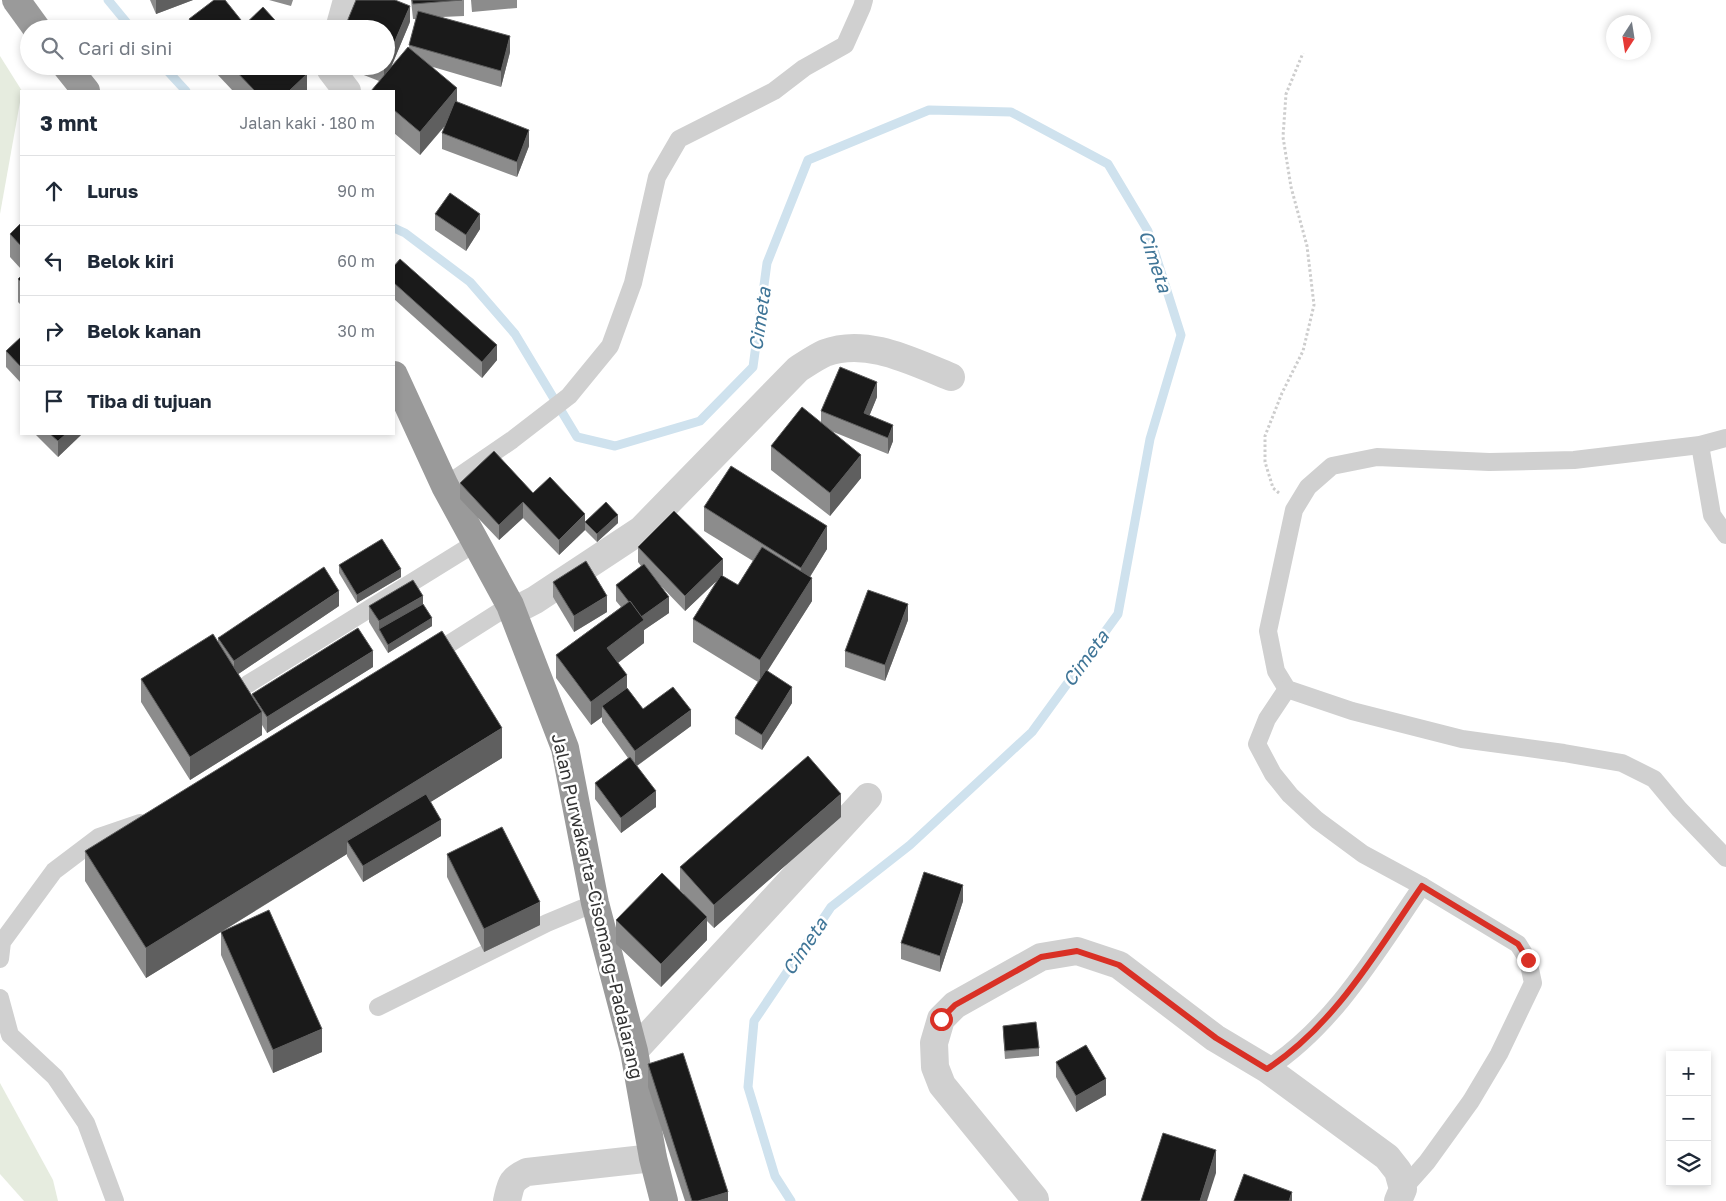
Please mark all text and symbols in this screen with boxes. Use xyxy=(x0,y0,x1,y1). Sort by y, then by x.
north arrow xyxy=(1606,15,1651,60)
search box xyxy=(20,20,395,75)
icon: search xyxy=(38,34,66,62)
text: Cari di sini xyxy=(78,36,172,59)
text: 3 mnt xyxy=(40,110,98,136)
text: Jalan kaki · 180 m xyxy=(239,113,375,133)
icon: ahead xyxy=(40,177,68,205)
text: Lurus xyxy=(87,179,138,202)
text: 90 m xyxy=(337,181,375,201)
water label: Cimeta xyxy=(1135,227,1178,296)
icon: left xyxy=(40,247,68,275)
text: Belok kiri xyxy=(87,249,174,272)
text: 60 m xyxy=(337,251,375,271)
water label: Cimeta xyxy=(743,284,775,352)
icon: right xyxy=(40,317,68,345)
text: Belok kanan xyxy=(87,319,201,342)
text: 30 m xyxy=(338,321,375,341)
icon: arrive xyxy=(40,387,68,415)
text: Tiba di tujuan xyxy=(87,389,212,412)
water label: Cimeta xyxy=(1057,624,1114,691)
street label: Jalan Purwakarta–Cisomang–Padalarang xyxy=(547,731,649,1081)
water label: Cimeta xyxy=(777,912,832,979)
route end xyxy=(1517,949,1540,972)
route start xyxy=(930,1008,953,1031)
map controls xyxy=(1666,1051,1711,1186)
button: + xyxy=(1666,1051,1711,1096)
button: − xyxy=(1666,1096,1711,1141)
button: layers xyxy=(1666,1141,1711,1186)

